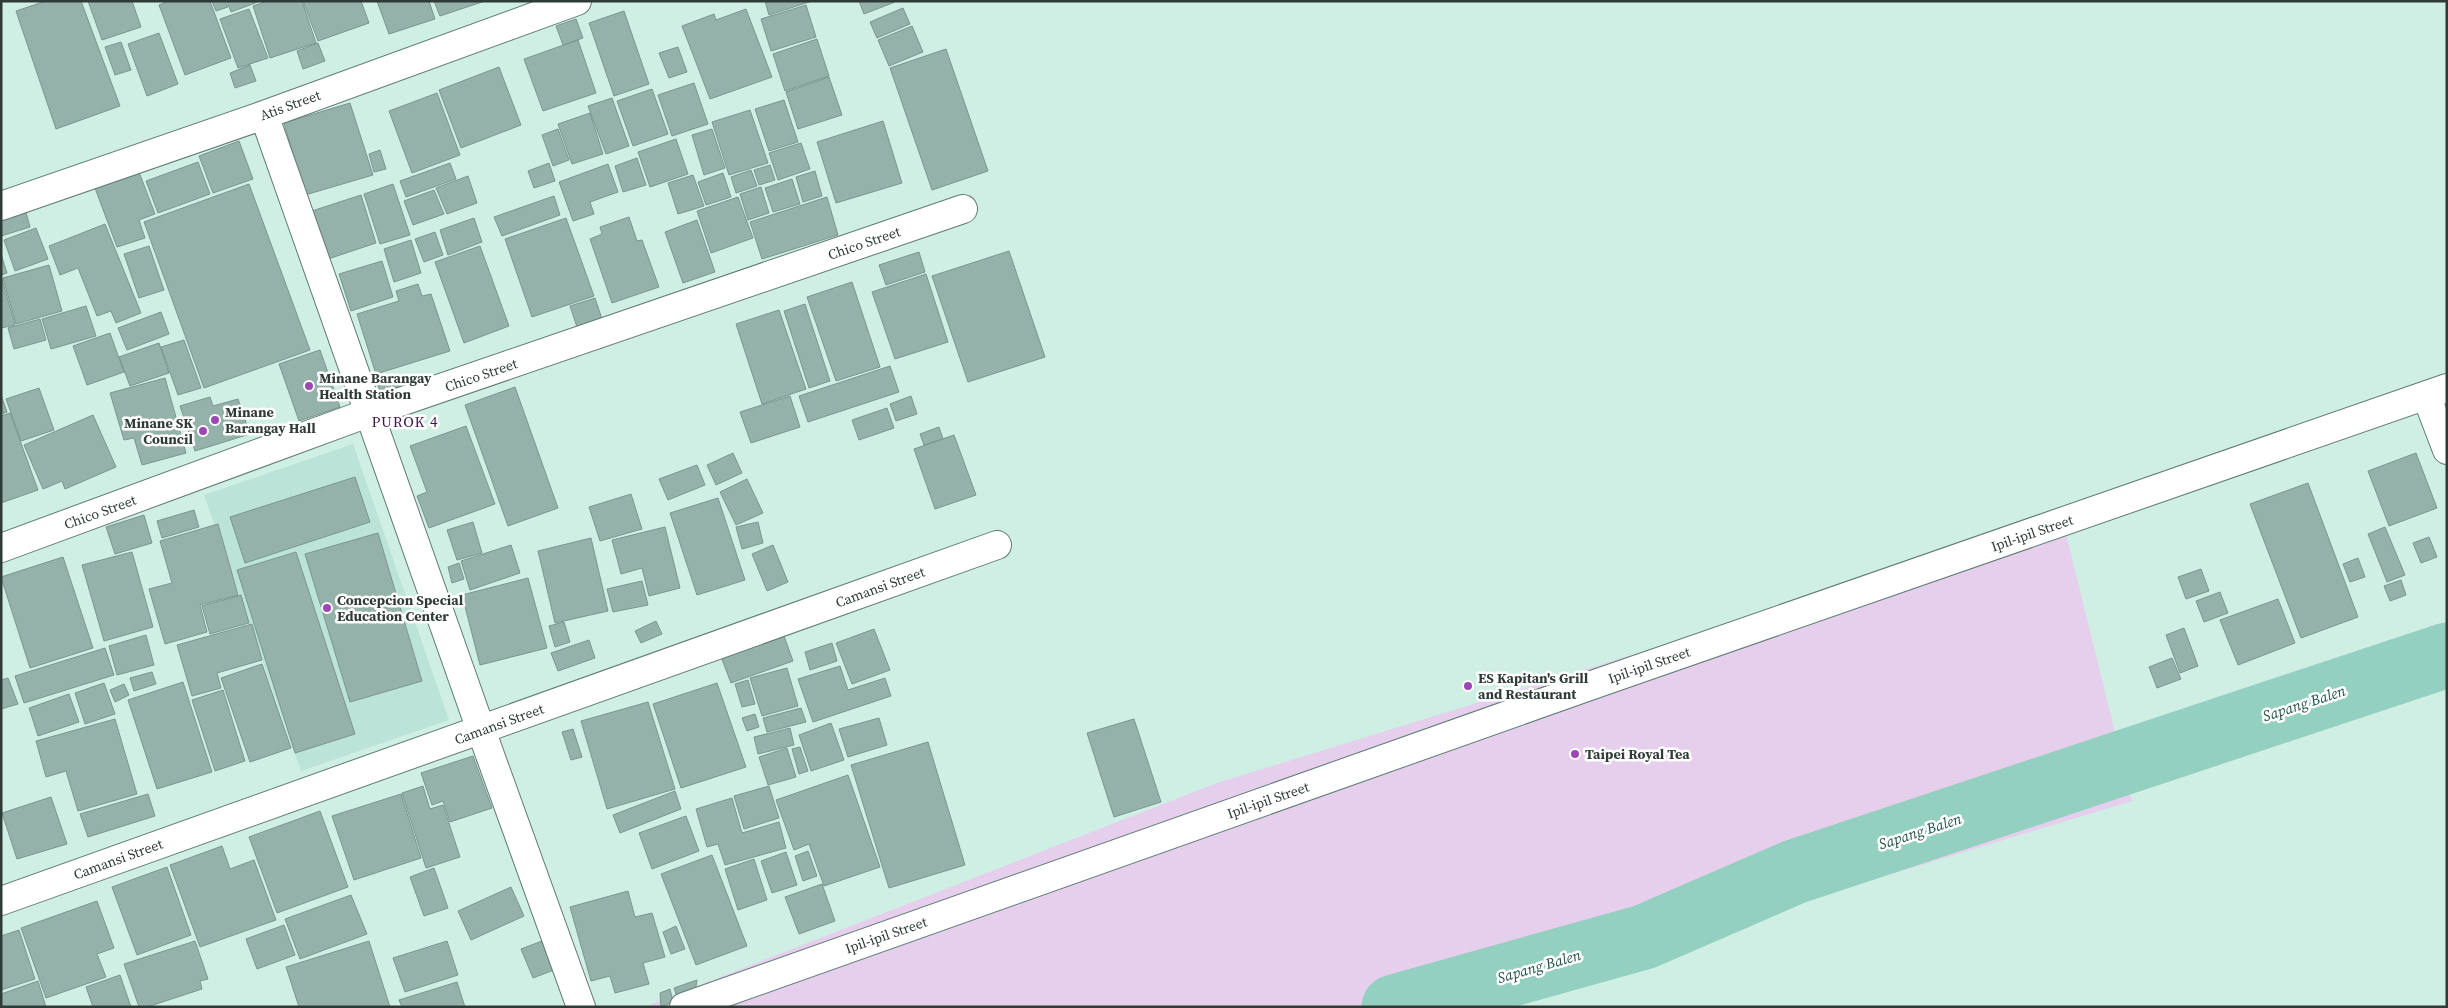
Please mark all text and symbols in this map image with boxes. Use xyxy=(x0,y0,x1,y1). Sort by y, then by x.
street label: Atis Street xyxy=(257,85,324,125)
street label: Chico Street xyxy=(825,221,903,265)
street label: Chico Street xyxy=(442,353,520,397)
place label: Minane Barangay Health Station xyxy=(319,368,432,404)
marker: Minane Barangay Health Station xyxy=(303,380,315,392)
place label: Minane Barangay Hall xyxy=(225,402,316,438)
district label: PUROK 4 xyxy=(372,411,438,432)
place label: Minane SK Council xyxy=(124,413,193,449)
marker: Minane Barangay Hall xyxy=(209,414,221,426)
marker: Minane SK Council xyxy=(197,425,209,437)
street label: Chico Street xyxy=(61,490,139,534)
street label: Ipil-ipil Street xyxy=(1988,509,2076,556)
street label: Camansi Street xyxy=(833,561,928,612)
place label: Concepcion Special Education Center xyxy=(337,590,464,626)
marker: Concepcion Special Education Center xyxy=(321,602,333,614)
street label: Ipil-ipil Street xyxy=(1605,641,1693,688)
place label: ES Kapitan's Grill and Restaurant xyxy=(1478,668,1589,704)
marker: ES Kapitan's Grill and Restaurant xyxy=(1462,680,1474,692)
water label: Sapang Balen xyxy=(2260,680,2349,726)
street label: Camansi Street xyxy=(452,698,547,749)
place label: Taipei Royal Tea xyxy=(1585,744,1690,764)
marker: Taipei Royal Tea xyxy=(1569,748,1581,760)
street label: Ipil-ipil Street xyxy=(1224,776,1312,823)
water label: Sapang Balen xyxy=(1876,808,1965,854)
street label: Camansi Street xyxy=(71,833,166,884)
street label: Ipil-ipil Street xyxy=(842,911,930,958)
water label: Sapang Balen xyxy=(1495,944,1584,988)

